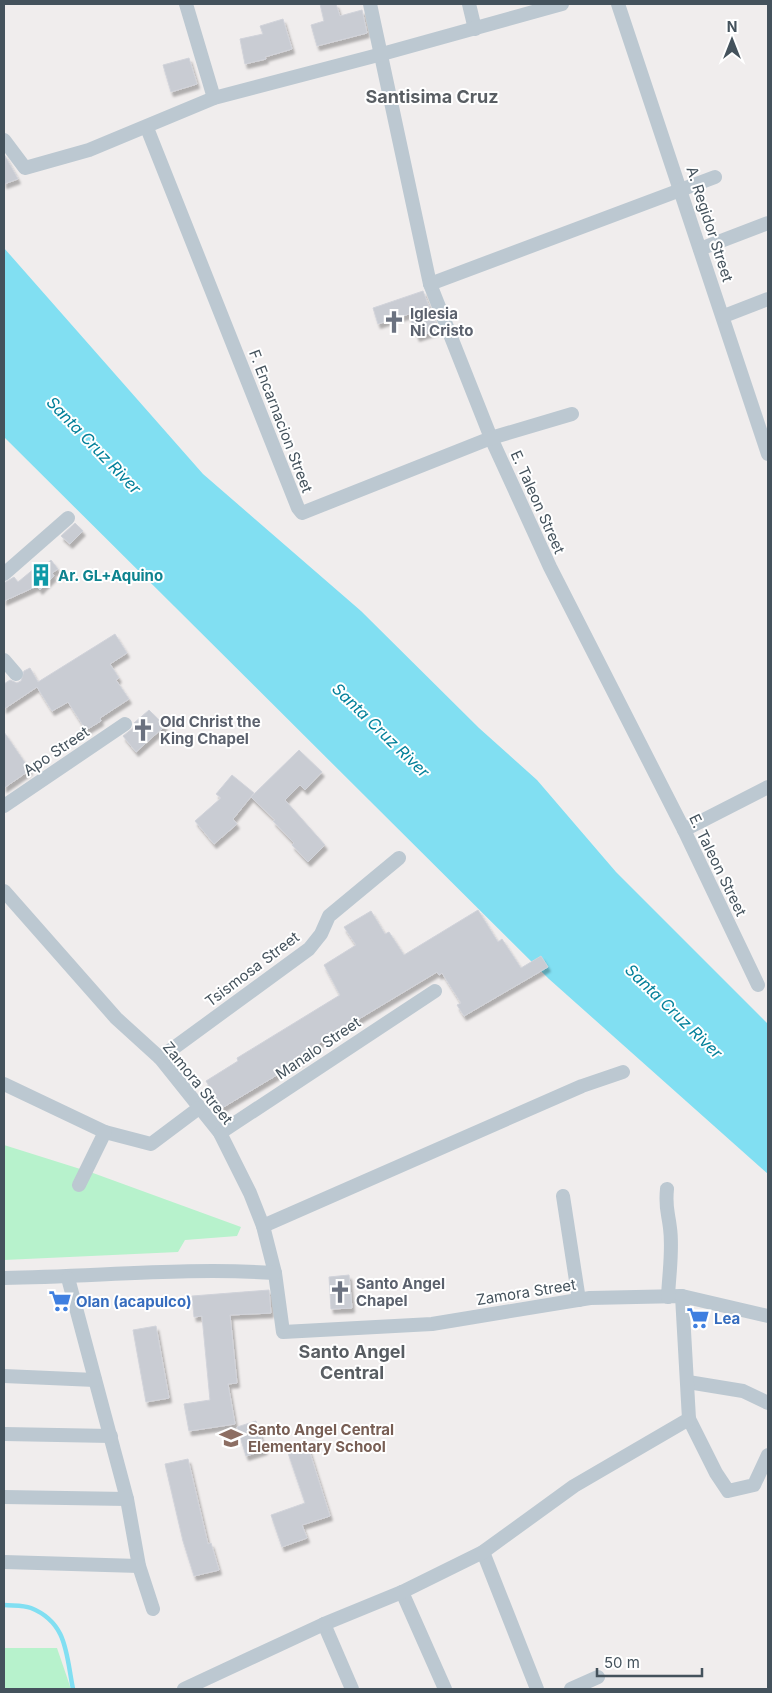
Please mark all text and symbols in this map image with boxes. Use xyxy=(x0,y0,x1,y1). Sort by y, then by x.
north arrow xyxy=(707,15,757,65)
text: N xyxy=(727,18,737,35)
district label: Santisima Cruz xyxy=(365,86,499,107)
street label: A. Regidor Street xyxy=(682,164,738,284)
place label: Iglesia Ni Cristo xyxy=(410,304,473,340)
church icon: Iglesia Ni Cristo xyxy=(381,309,407,335)
street label: F. Encarnacion Street xyxy=(245,347,317,495)
water label: Santa Cruz River xyxy=(43,392,146,499)
street label: E. Taleon Street xyxy=(507,447,569,557)
building icon: Ar. GL+Aquino xyxy=(28,562,54,588)
place label: Ar. GL+Aquino xyxy=(58,566,163,585)
water label: Santa Cruz River xyxy=(328,679,435,782)
place label: Old Christ the King Chapel xyxy=(160,712,261,748)
church icon: Old Christ the King Chapel xyxy=(130,717,156,743)
street label: Apo Street xyxy=(20,722,93,780)
street label: E. Taleon Street xyxy=(685,811,751,919)
street label: Tsismosa Street xyxy=(201,927,303,1011)
water label: Santa Cruz River xyxy=(621,960,728,1063)
street label: Manalo Street xyxy=(272,1013,364,1083)
street label: Zamora Street xyxy=(159,1038,237,1128)
place label: Santo Angel Chapel xyxy=(356,1274,445,1310)
street label: Zamora Street xyxy=(475,1275,577,1309)
church icon: Santo Angel Chapel xyxy=(327,1279,353,1305)
supermarket icon: Olan (acapulco) xyxy=(47,1288,73,1314)
place label: Olan (acapulco) xyxy=(76,1292,192,1311)
supermarket icon: Lea xyxy=(685,1305,711,1331)
place label: Lea xyxy=(714,1309,740,1328)
district label: Santo Angel Central xyxy=(299,1341,405,1383)
place label: Santo Angel Central Elementary School xyxy=(248,1420,394,1456)
school or university icon: Santo Angel Central Elementary School xyxy=(218,1425,244,1451)
scale bar xyxy=(597,1646,702,1678)
text: 50 m xyxy=(604,1653,640,1672)

